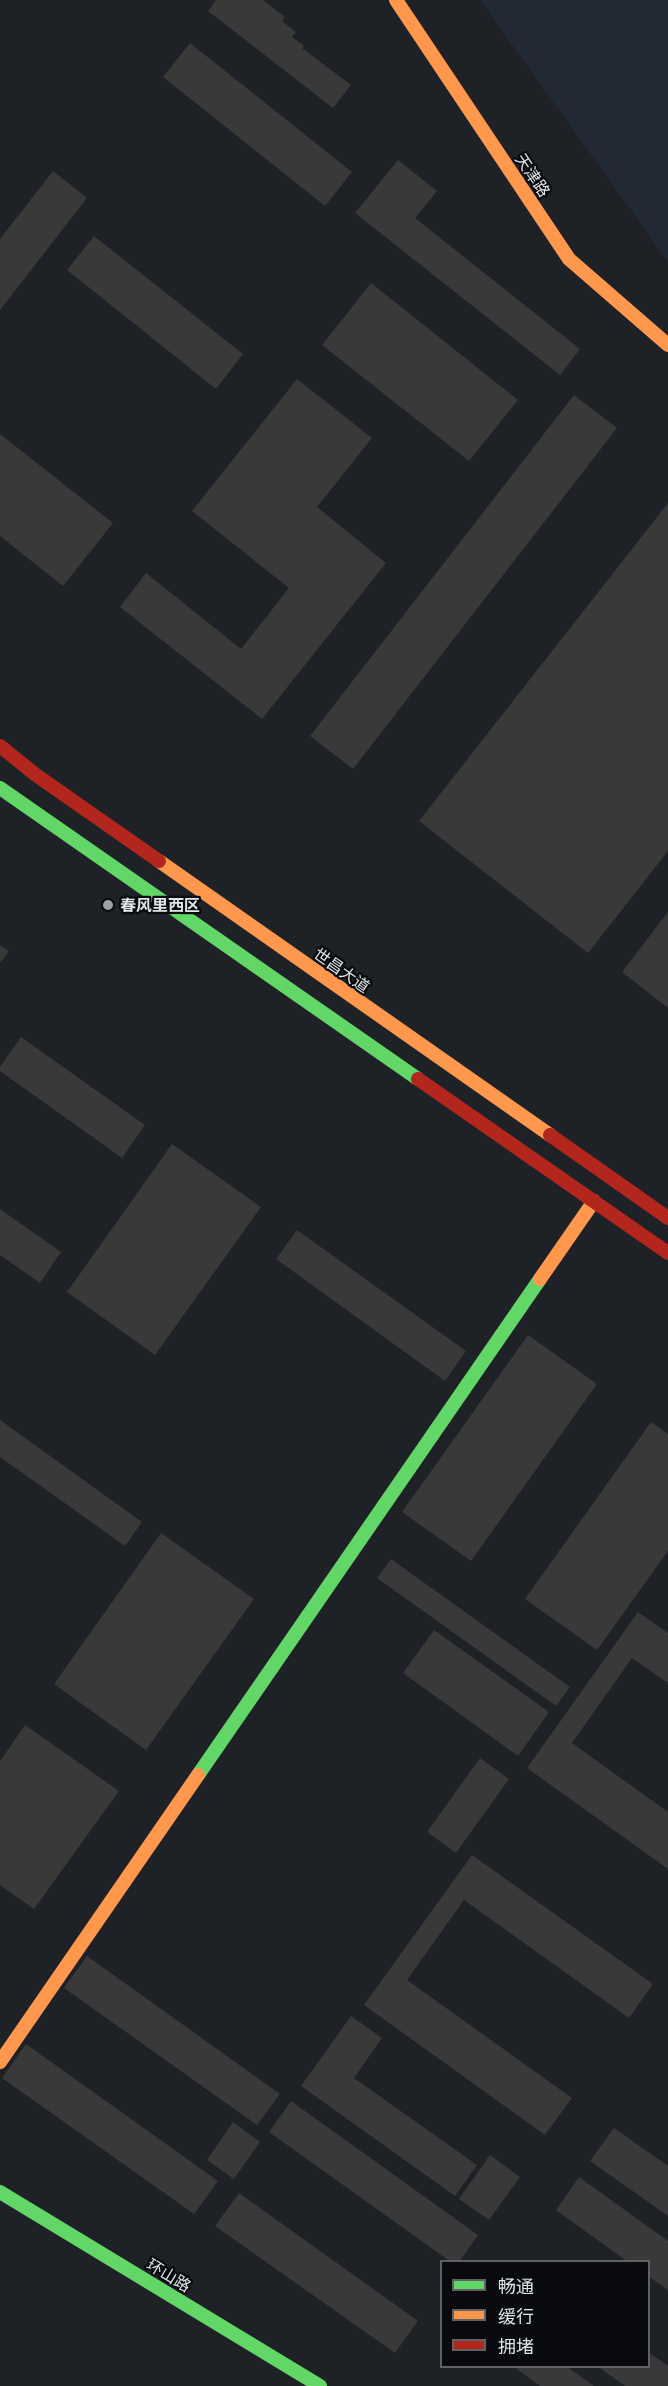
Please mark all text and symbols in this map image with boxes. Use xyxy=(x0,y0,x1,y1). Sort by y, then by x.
street label: 天津路 xyxy=(512,150,554,200)
place label: 春风里西区 xyxy=(120,895,200,915)
marker: 春风里西区 xyxy=(101,898,115,912)
street label: 世昌大道 xyxy=(310,944,374,996)
street label: 环山路 xyxy=(143,2254,195,2296)
legend xyxy=(440,2260,650,2368)
text: 畅通 xyxy=(498,2272,534,2298)
text: 缓行 xyxy=(498,2302,534,2328)
text: 拥堵 xyxy=(498,2332,534,2358)

